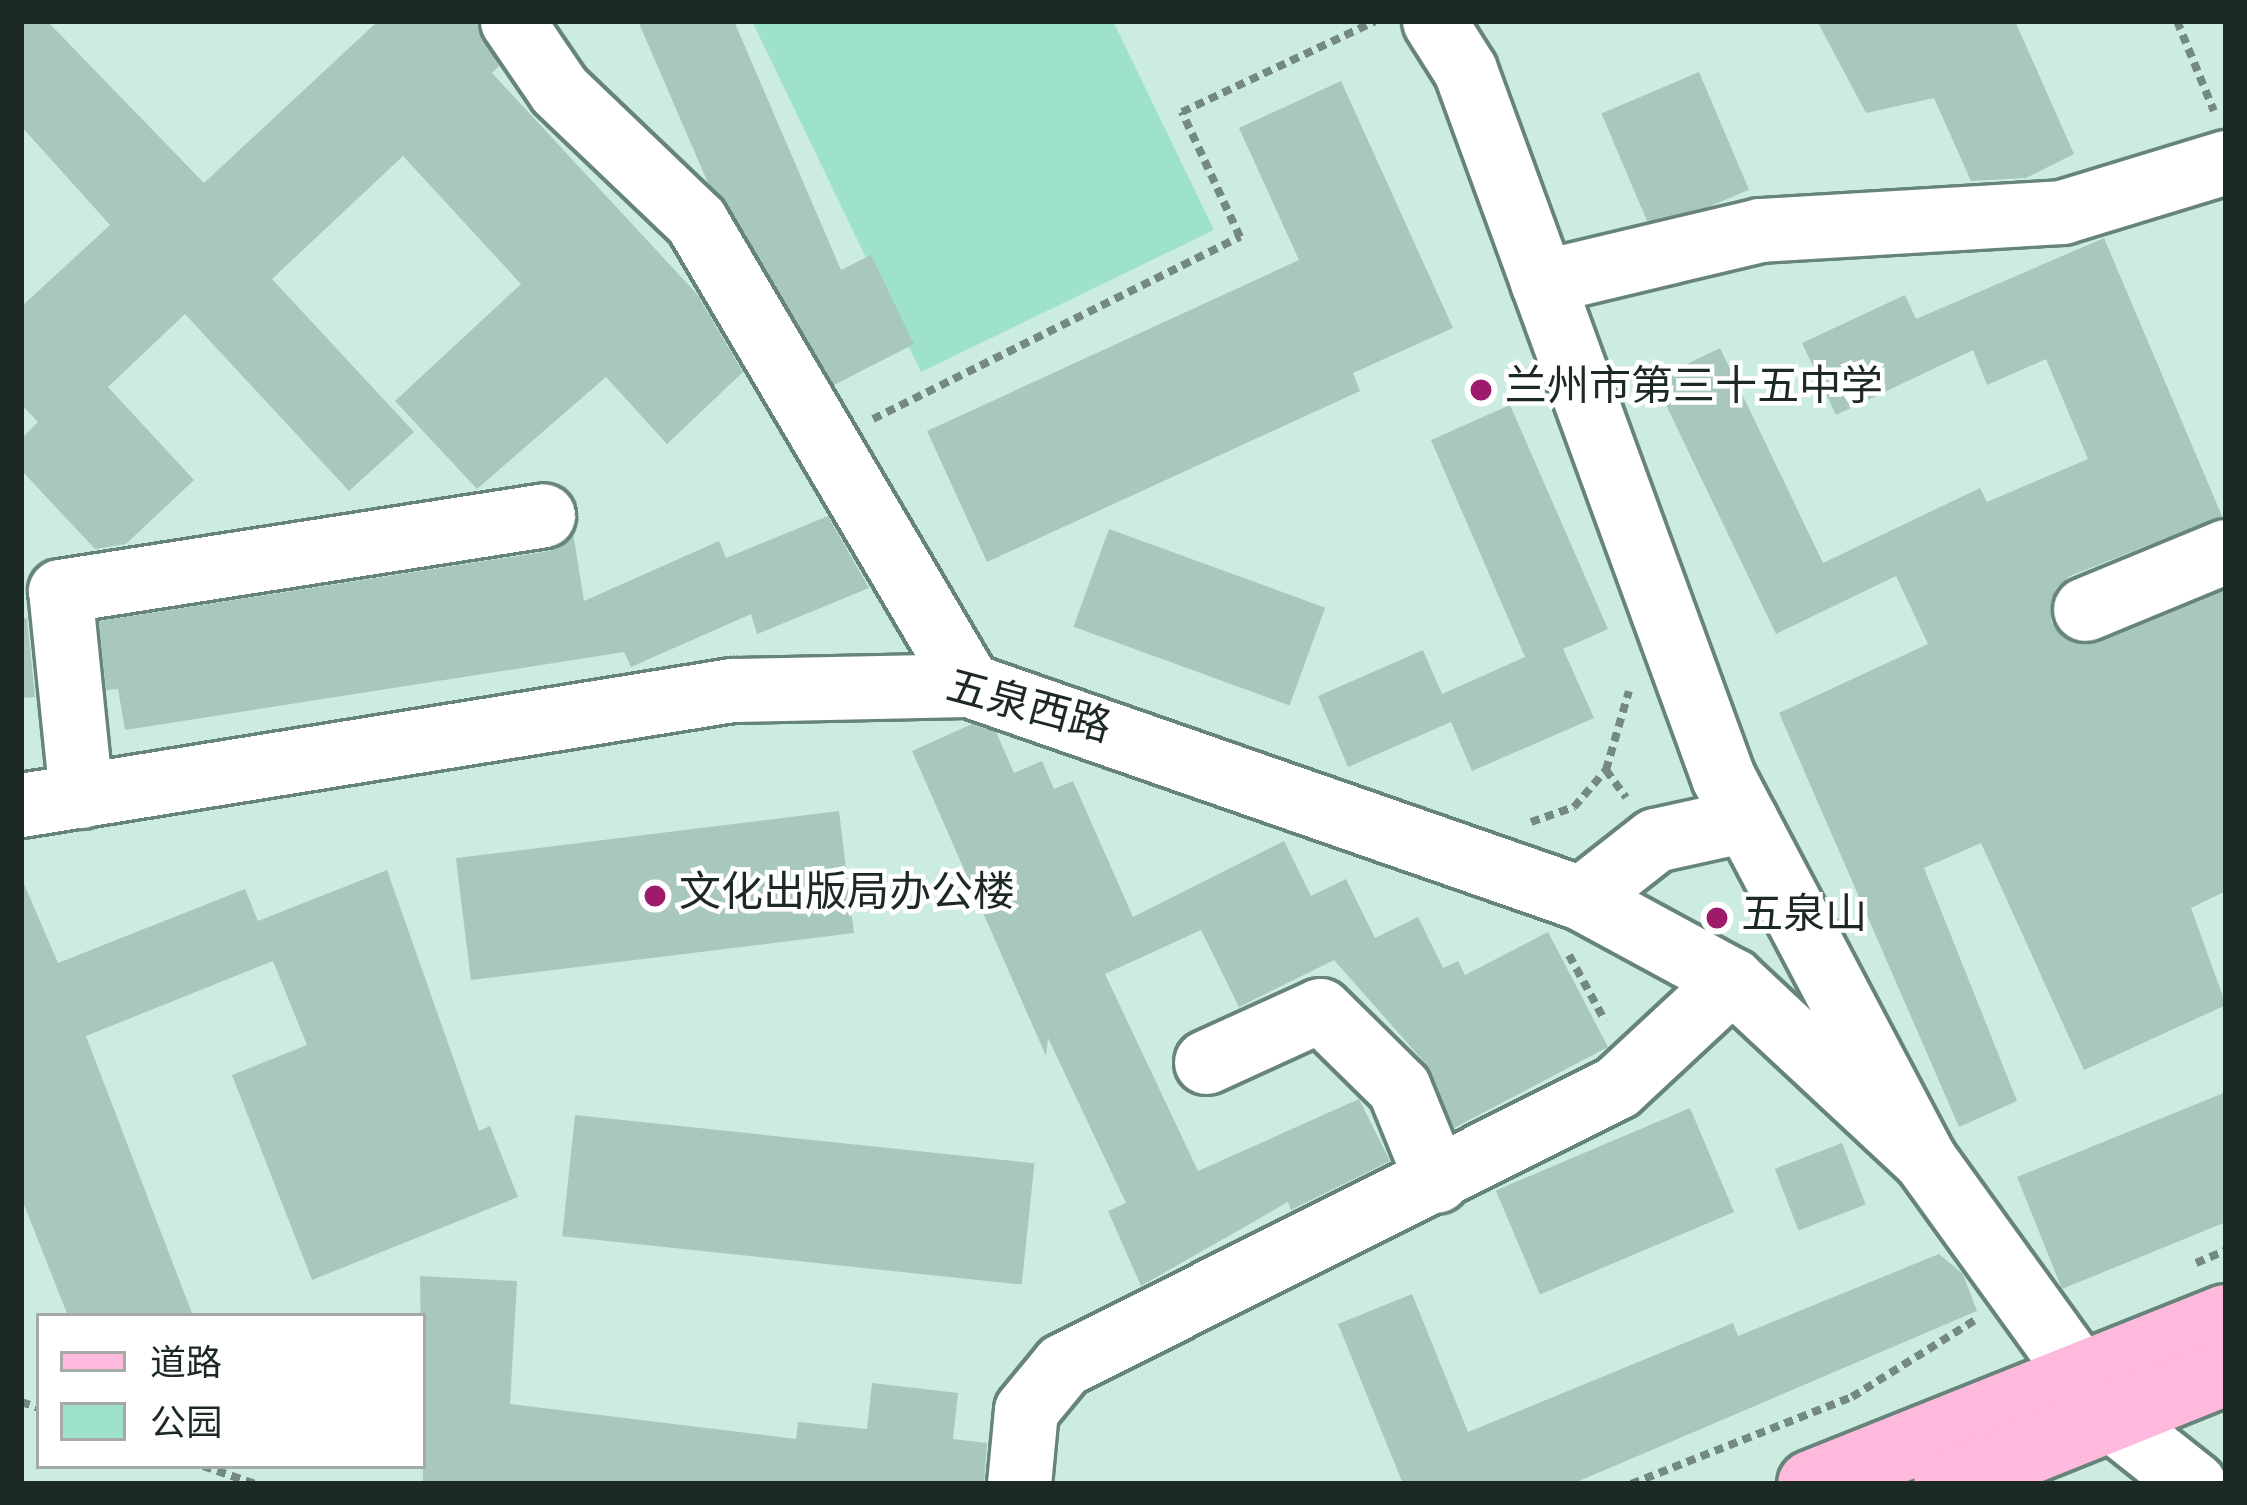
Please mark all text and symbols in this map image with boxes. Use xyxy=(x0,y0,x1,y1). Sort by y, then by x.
place label: 兰州市第三十五中学 xyxy=(1505,365,1883,415)
marker: 兰州市第三十五中学 xyxy=(1468,377,1494,403)
street label: 五泉西路 xyxy=(940,664,1116,756)
place label: 文化出版局办公楼 xyxy=(679,871,1015,921)
marker: 文化出版局办公楼 xyxy=(642,883,668,909)
place label: 五泉山 xyxy=(1741,893,1867,943)
marker: 五泉山 xyxy=(1704,905,1730,931)
legend xyxy=(36,1313,426,1469)
text: 道路 xyxy=(150,1343,222,1389)
text: 公园 xyxy=(150,1403,222,1449)

